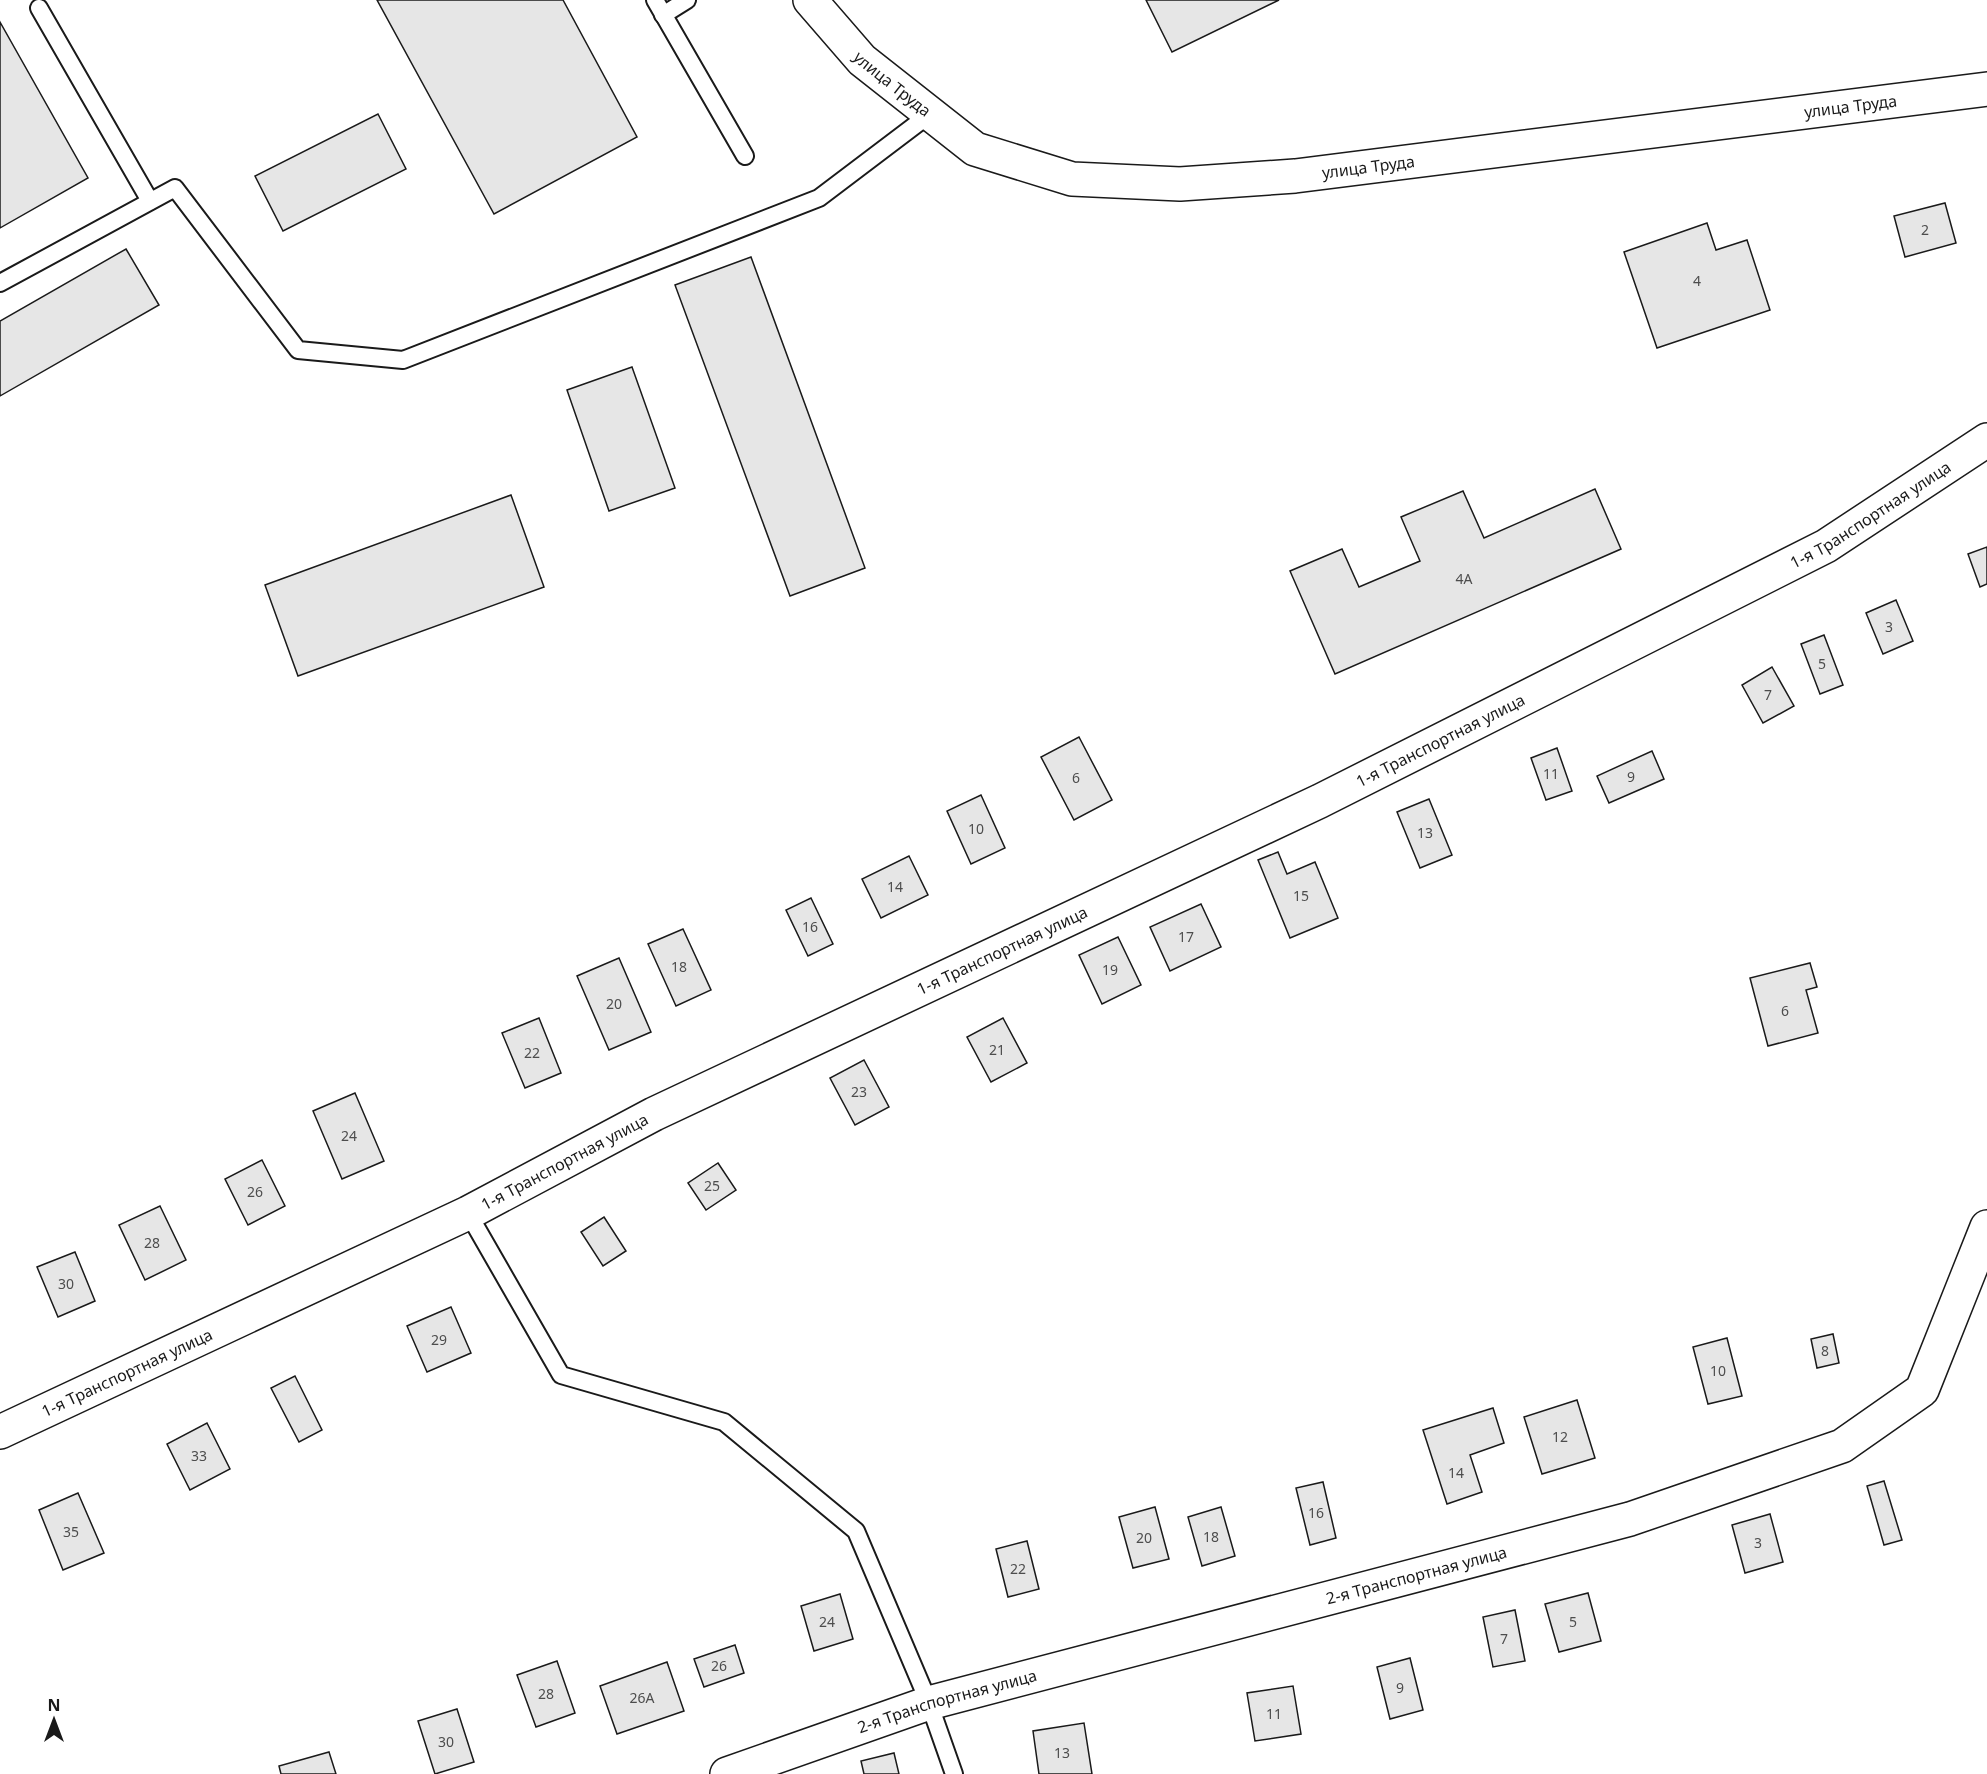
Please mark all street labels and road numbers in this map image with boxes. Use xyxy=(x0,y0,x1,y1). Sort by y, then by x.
street label: улица Труда xyxy=(848,47,936,121)
street label: улица Труда xyxy=(1803,89,1898,123)
street label: улица Труда xyxy=(1321,150,1416,184)
street label: 1-я Транспортная улица xyxy=(1786,456,1955,573)
street label: 1-я Транспортная улица xyxy=(1352,689,1528,792)
street label: 1-я Транспортная улица xyxy=(913,901,1091,1000)
street label: 1-я Транспортная улица xyxy=(477,1108,652,1215)
street label: 1-я Транспортная улица xyxy=(38,1323,216,1422)
street label: 2-я Транспортная улица xyxy=(1323,1541,1509,1609)
street label: 2-я Транспортная улица xyxy=(854,1664,1039,1738)

